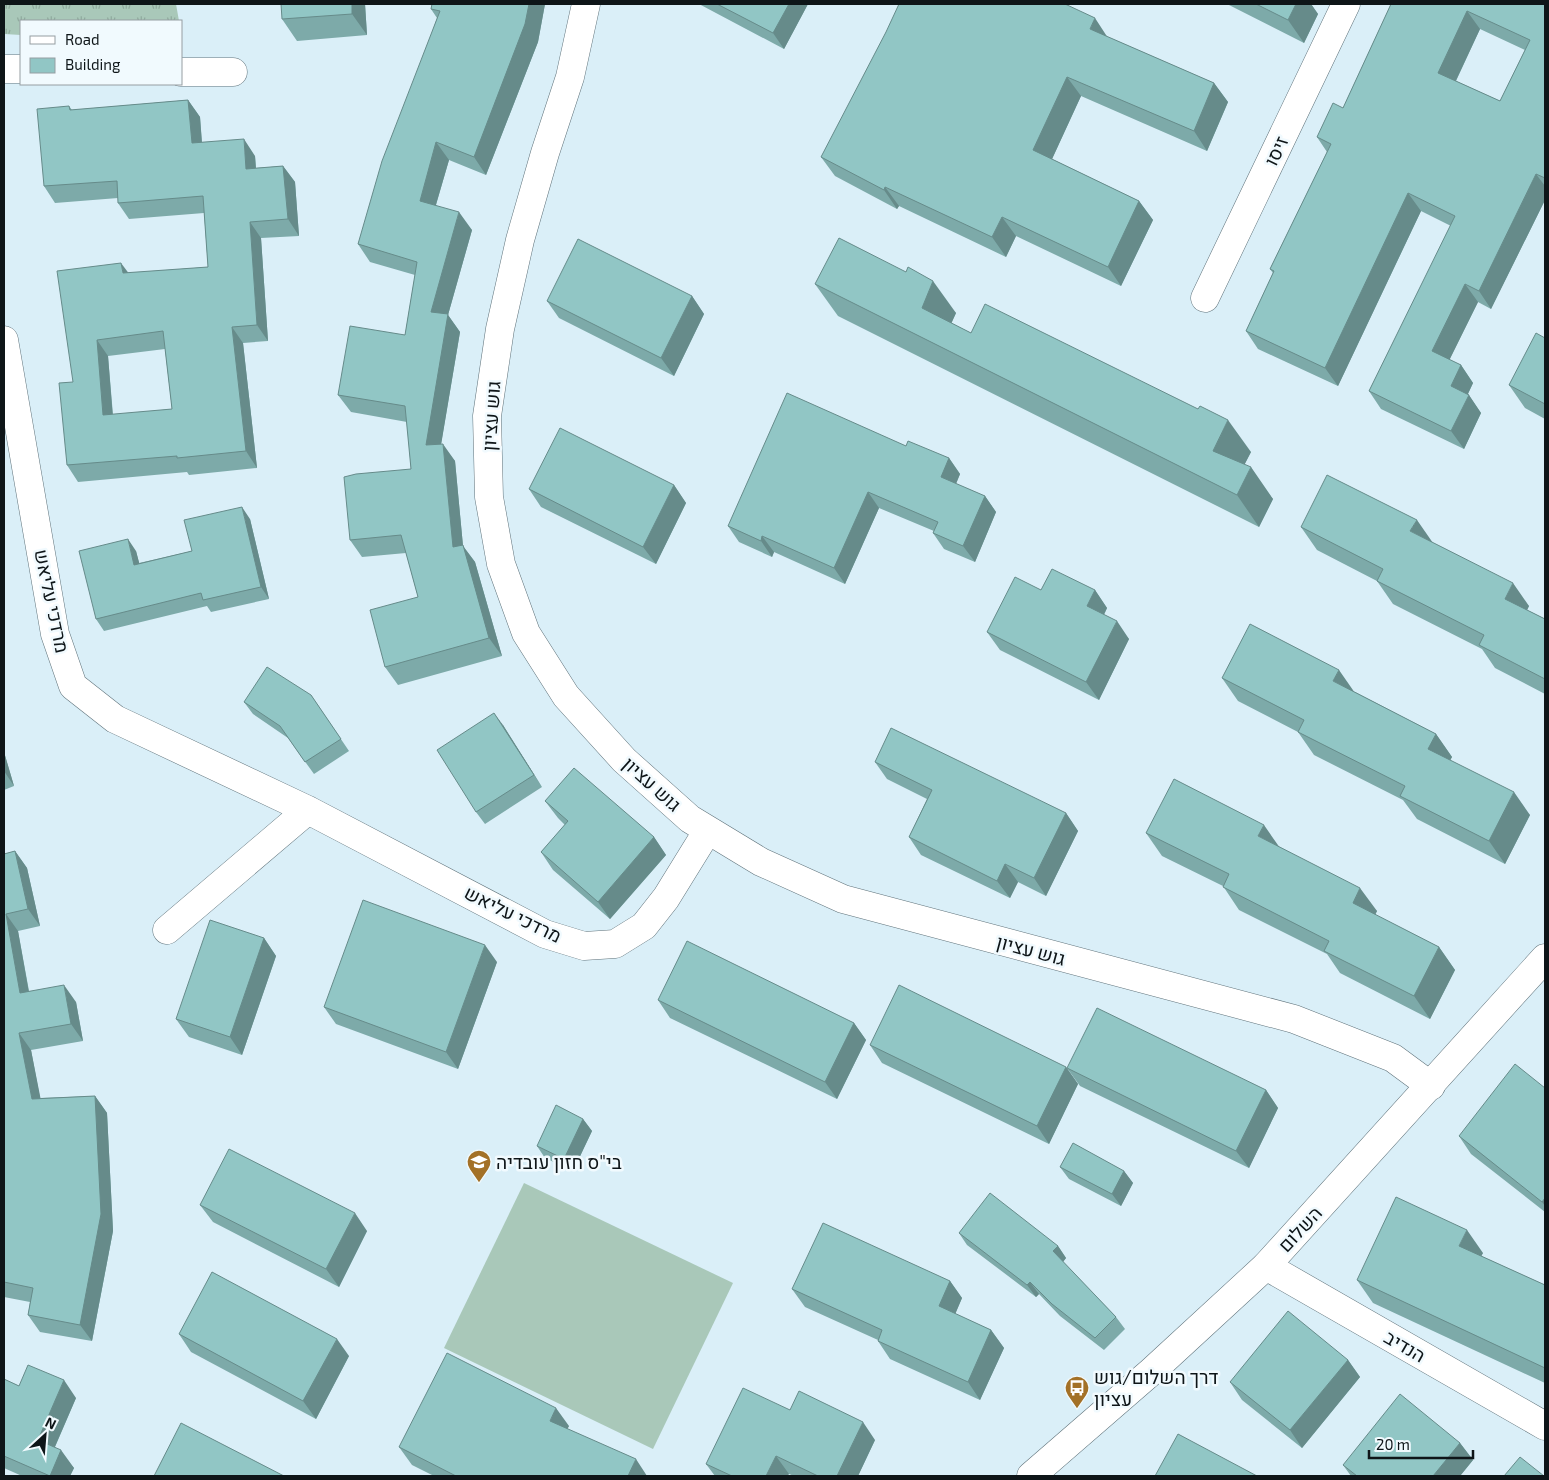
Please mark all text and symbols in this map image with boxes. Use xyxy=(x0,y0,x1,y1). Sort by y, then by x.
legend xyxy=(20,20,182,85)
text: Road xyxy=(65,30,100,48)
text: Building xyxy=(65,55,121,73)
street label: זיסו xyxy=(1259,132,1293,169)
street label: גוש עציון xyxy=(477,380,504,452)
street label: מרדכי עליאש xyxy=(30,547,75,655)
street label: גוש עציון xyxy=(618,752,686,816)
street label: מרדכי עליאש xyxy=(461,880,566,947)
street label: גוש עציון xyxy=(994,929,1068,970)
school or university icon: בי"ס חזון עובדיה xyxy=(466,1149,492,1183)
place label: בי"ס חזון עובדיה xyxy=(496,1150,622,1173)
street label: השלום xyxy=(1273,1201,1326,1256)
street label: הנדיב xyxy=(1381,1325,1430,1366)
place label: דרך השלום/גוש עציון xyxy=(1094,1365,1219,1410)
bus stop icon: דרך השלום/גוש עציון xyxy=(1064,1375,1090,1409)
north arrow xyxy=(20,1410,70,1460)
text: N xyxy=(43,1413,59,1433)
scale bar xyxy=(1369,1428,1473,1460)
text: 20 m xyxy=(1376,1435,1410,1453)

